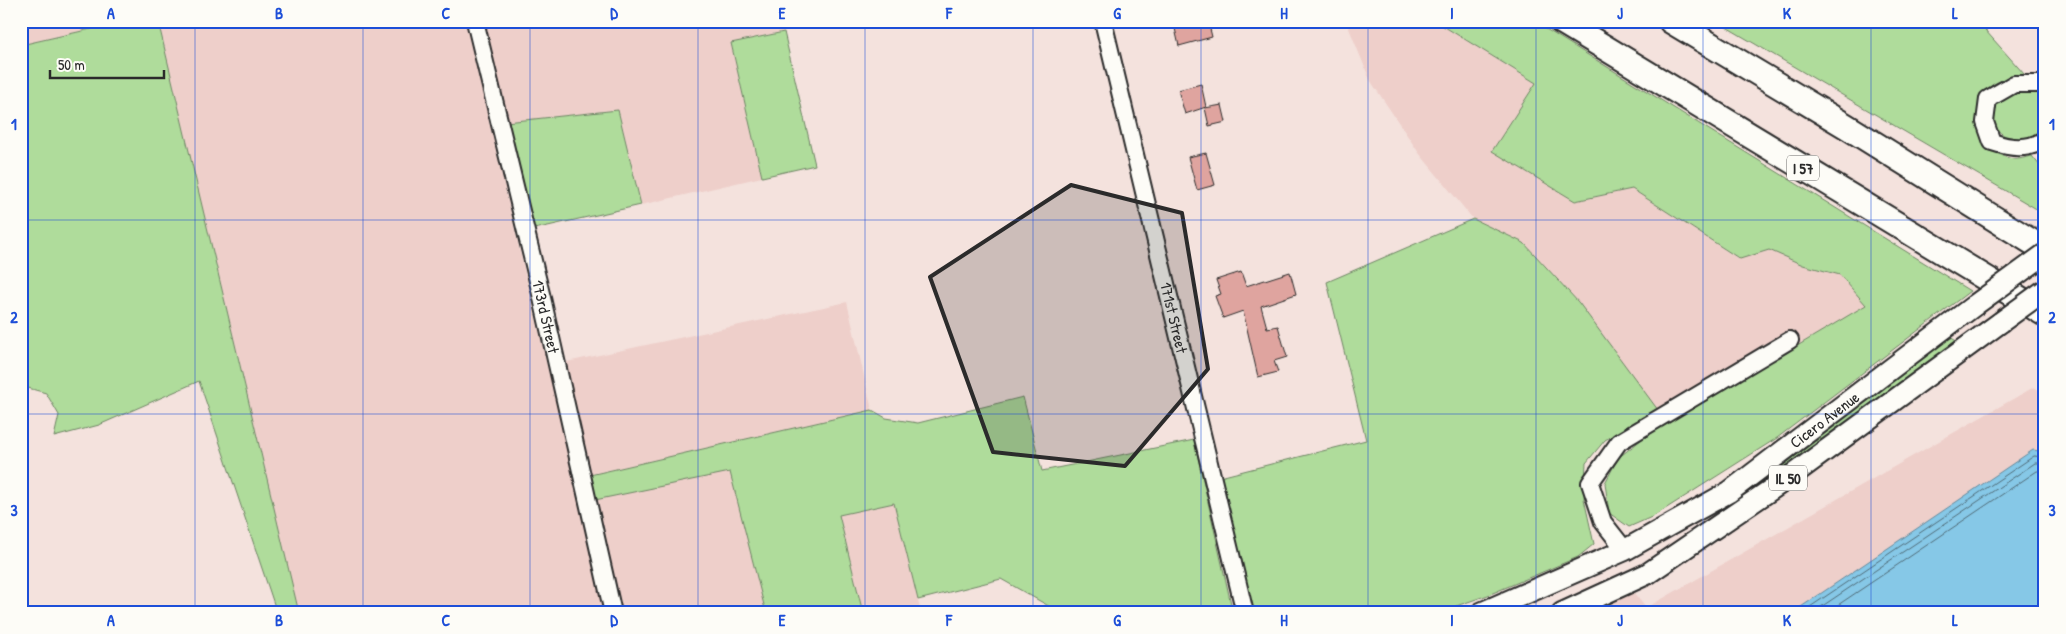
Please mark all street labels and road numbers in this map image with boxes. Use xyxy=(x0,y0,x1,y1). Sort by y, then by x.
road number: I 57 xyxy=(1787,156,1819,180)
street label: 173rd Street xyxy=(527,278,565,356)
street label: 171st Street xyxy=(1155,280,1193,356)
street label: Cicero Avenue xyxy=(1785,386,1864,453)
road number: IL 50 xyxy=(1769,466,1807,490)

